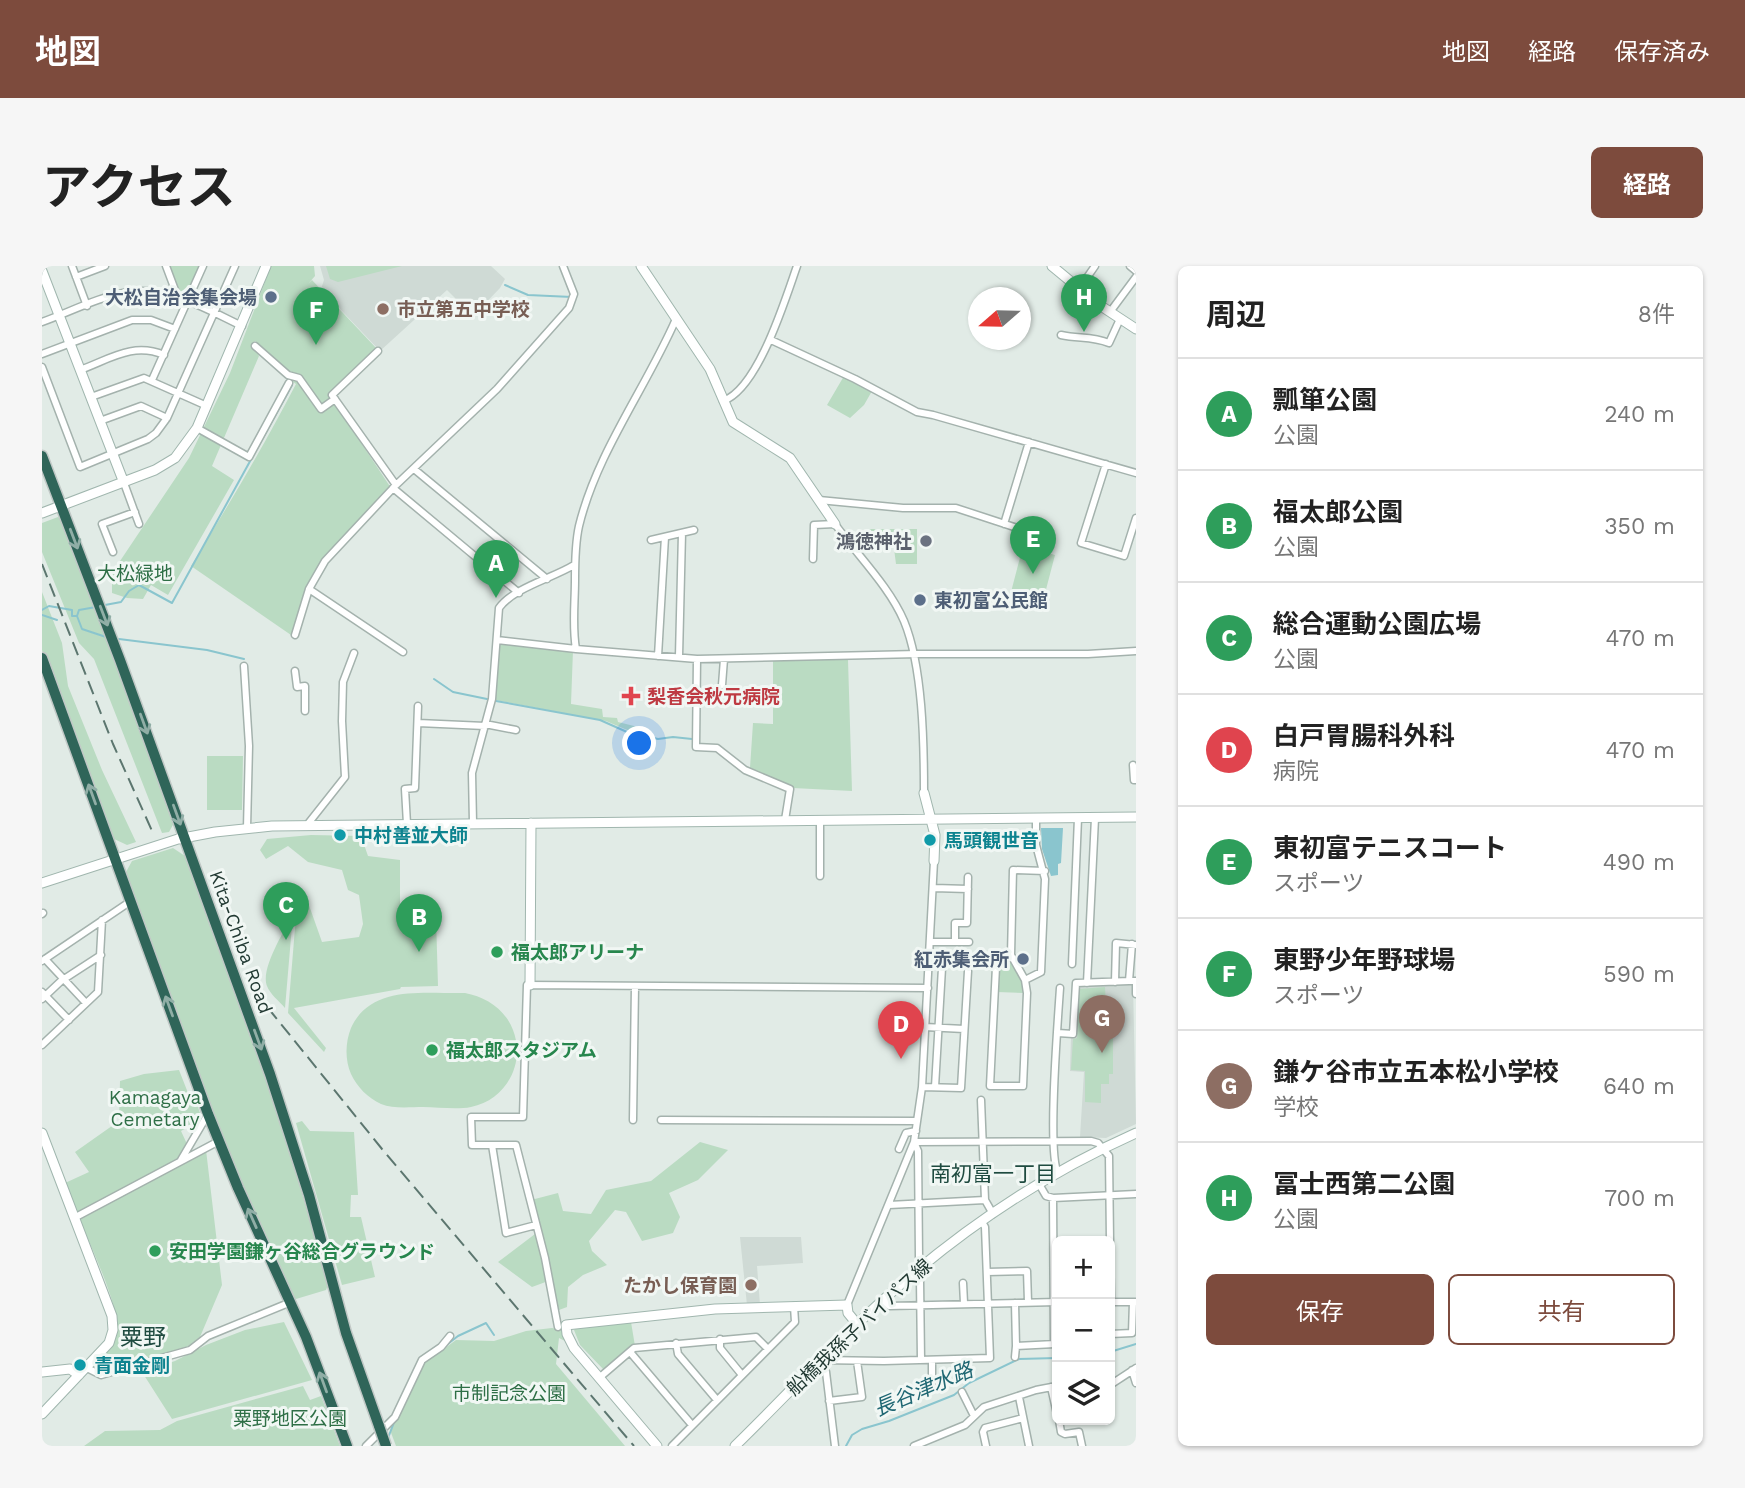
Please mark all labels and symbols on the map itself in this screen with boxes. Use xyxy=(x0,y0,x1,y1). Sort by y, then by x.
pin: H xyxy=(1061,274,1107,332)
place label: 大松自治会集会場 xyxy=(105,286,257,309)
pin: F xyxy=(293,287,339,345)
north arrow xyxy=(968,287,1031,350)
marker: 大松自治会集会場 xyxy=(263,289,279,305)
place label: 市立第五中学校 xyxy=(397,298,530,321)
marker: 市立第五中学校 xyxy=(375,301,391,317)
pin: E xyxy=(1010,516,1056,574)
one-way arrow xyxy=(69,528,82,550)
place label: 鴻徳神社 xyxy=(836,530,912,553)
marker: 鴻徳神社 xyxy=(918,533,934,549)
pin: A xyxy=(473,540,519,598)
park label: 大松緑地 xyxy=(97,562,173,585)
place label: 東初富公民館 xyxy=(934,589,1048,612)
marker: 東初富公民館 xyxy=(912,592,928,608)
one-way arrow xyxy=(98,605,111,627)
place label: 梨香会秋元病院 xyxy=(647,685,780,708)
marker: 梨香会秋元病院 xyxy=(621,686,641,706)
one-way arrow xyxy=(139,713,151,735)
your location xyxy=(622,726,656,760)
one-way arrow xyxy=(85,784,97,806)
one-way arrow xyxy=(172,803,184,825)
place label: 中村善並大師 xyxy=(354,824,468,847)
marker: 中村善並大師 xyxy=(332,827,348,843)
place label: 馬頭観世音 xyxy=(944,829,1039,852)
marker: 馬頭観世音 xyxy=(922,832,938,848)
street label: Kita-Chiba Road xyxy=(204,867,278,1017)
pin: C xyxy=(263,882,309,940)
pin: B xyxy=(396,894,442,952)
place label: 福太郎アリーナ xyxy=(511,941,644,964)
marker: 福太郎アリーナ xyxy=(489,944,505,960)
place label: 紅赤集会所 xyxy=(914,948,1009,971)
marker: 紅赤集会所 xyxy=(1015,951,1031,967)
pin: G xyxy=(1079,995,1125,1053)
one-way arrow xyxy=(162,996,174,1018)
pin: D xyxy=(878,1001,924,1059)
one-way arrow xyxy=(253,1029,265,1051)
place label: 福太郎スタジアム xyxy=(446,1039,597,1062)
marker: 福太郎スタジアム xyxy=(424,1042,440,1058)
park label: Kamagaya Cemetary xyxy=(109,1086,201,1131)
district label: 南初富一丁目 xyxy=(930,1161,1056,1186)
one-way arrow xyxy=(245,1208,258,1229)
place label: 安田学園鎌ヶ谷総合グラウンド xyxy=(169,1240,435,1263)
marker: 安田学園鎌ヶ谷総合グラウンド xyxy=(147,1243,163,1259)
street label: 船橋我孫子バイパス線 xyxy=(782,1254,936,1400)
place label: たかし保育園 xyxy=(623,1274,737,1297)
marker: たかし保育園 xyxy=(743,1277,759,1293)
district label: 粟野 xyxy=(120,1324,166,1351)
place label: 青面金剛 xyxy=(94,1354,170,1377)
water label: 長谷津水路 xyxy=(870,1356,978,1421)
marker: 青面金剛 xyxy=(72,1357,88,1373)
one-way arrow xyxy=(316,1372,328,1394)
park label: 市制記念公園 xyxy=(452,1382,566,1405)
park label: 粟野地区公園 xyxy=(233,1407,347,1430)

